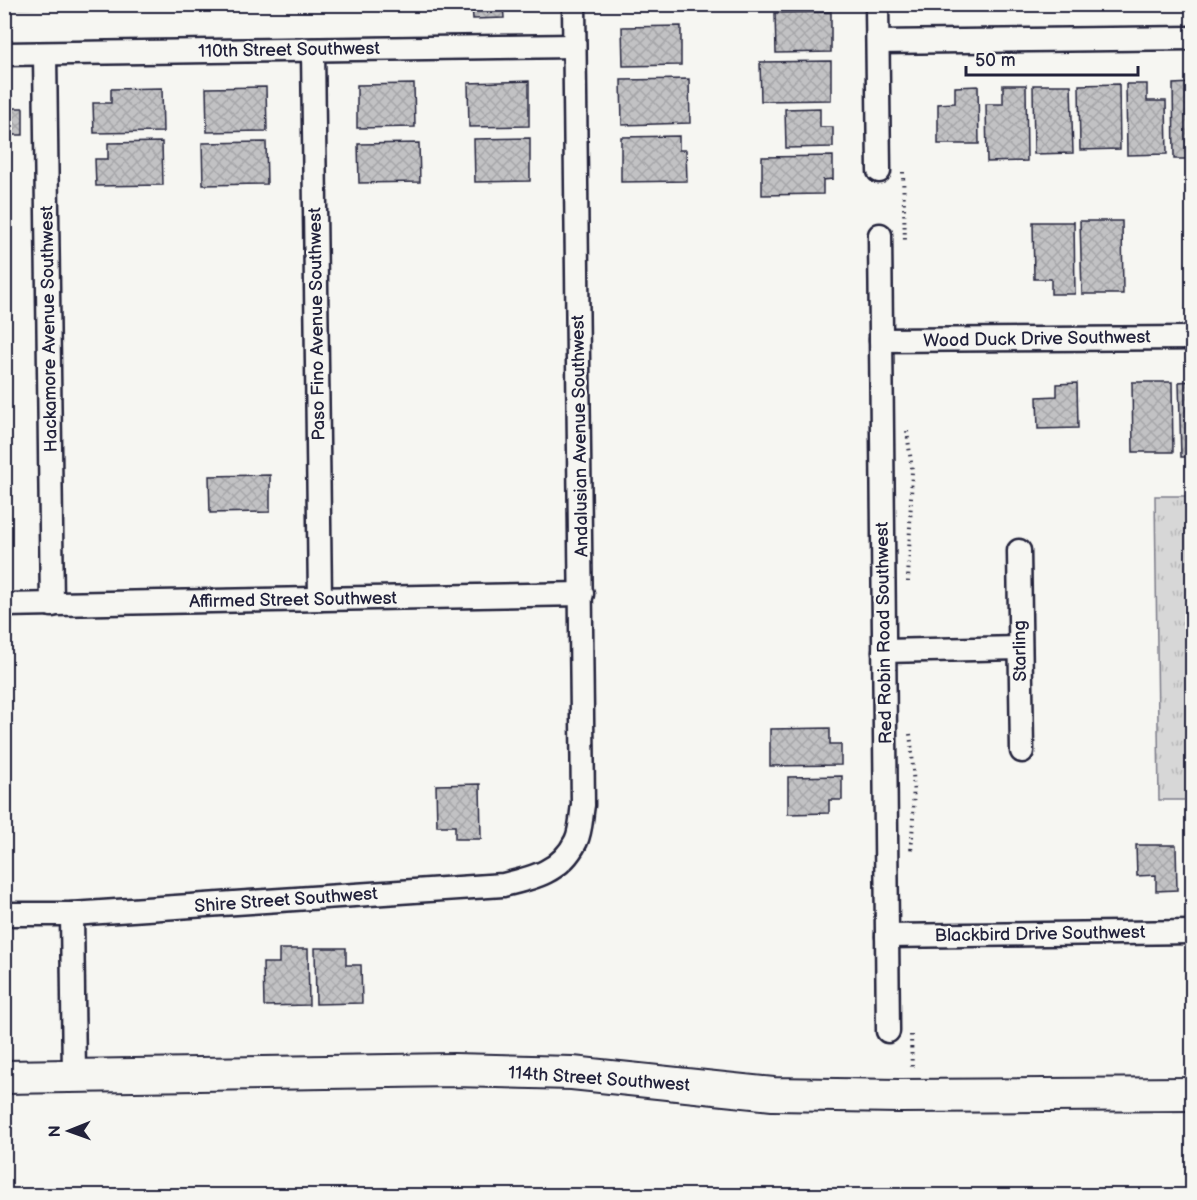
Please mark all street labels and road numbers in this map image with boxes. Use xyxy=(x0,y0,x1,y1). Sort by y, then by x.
street label: 110th Street Southwest xyxy=(198,38,381,62)
street label: Hackamore Avenue Southwest xyxy=(36,205,62,453)
street label: Paso Fino Avenue Southwest xyxy=(304,207,330,441)
street label: Andalusian Avenue Southwest xyxy=(567,314,593,557)
street label: Wood Duck Drive Southwest xyxy=(923,327,1151,351)
street label: Red Robin Road Southwest xyxy=(872,521,896,744)
street label: Affirmed Street Southwest xyxy=(189,588,398,612)
street label: Starling xyxy=(1009,620,1031,682)
street label: Shire Street Southwest xyxy=(194,883,379,917)
street label: Blackbird Drive Southwest xyxy=(935,922,1146,946)
street label: 114th Street Southwest xyxy=(507,1062,691,1096)

